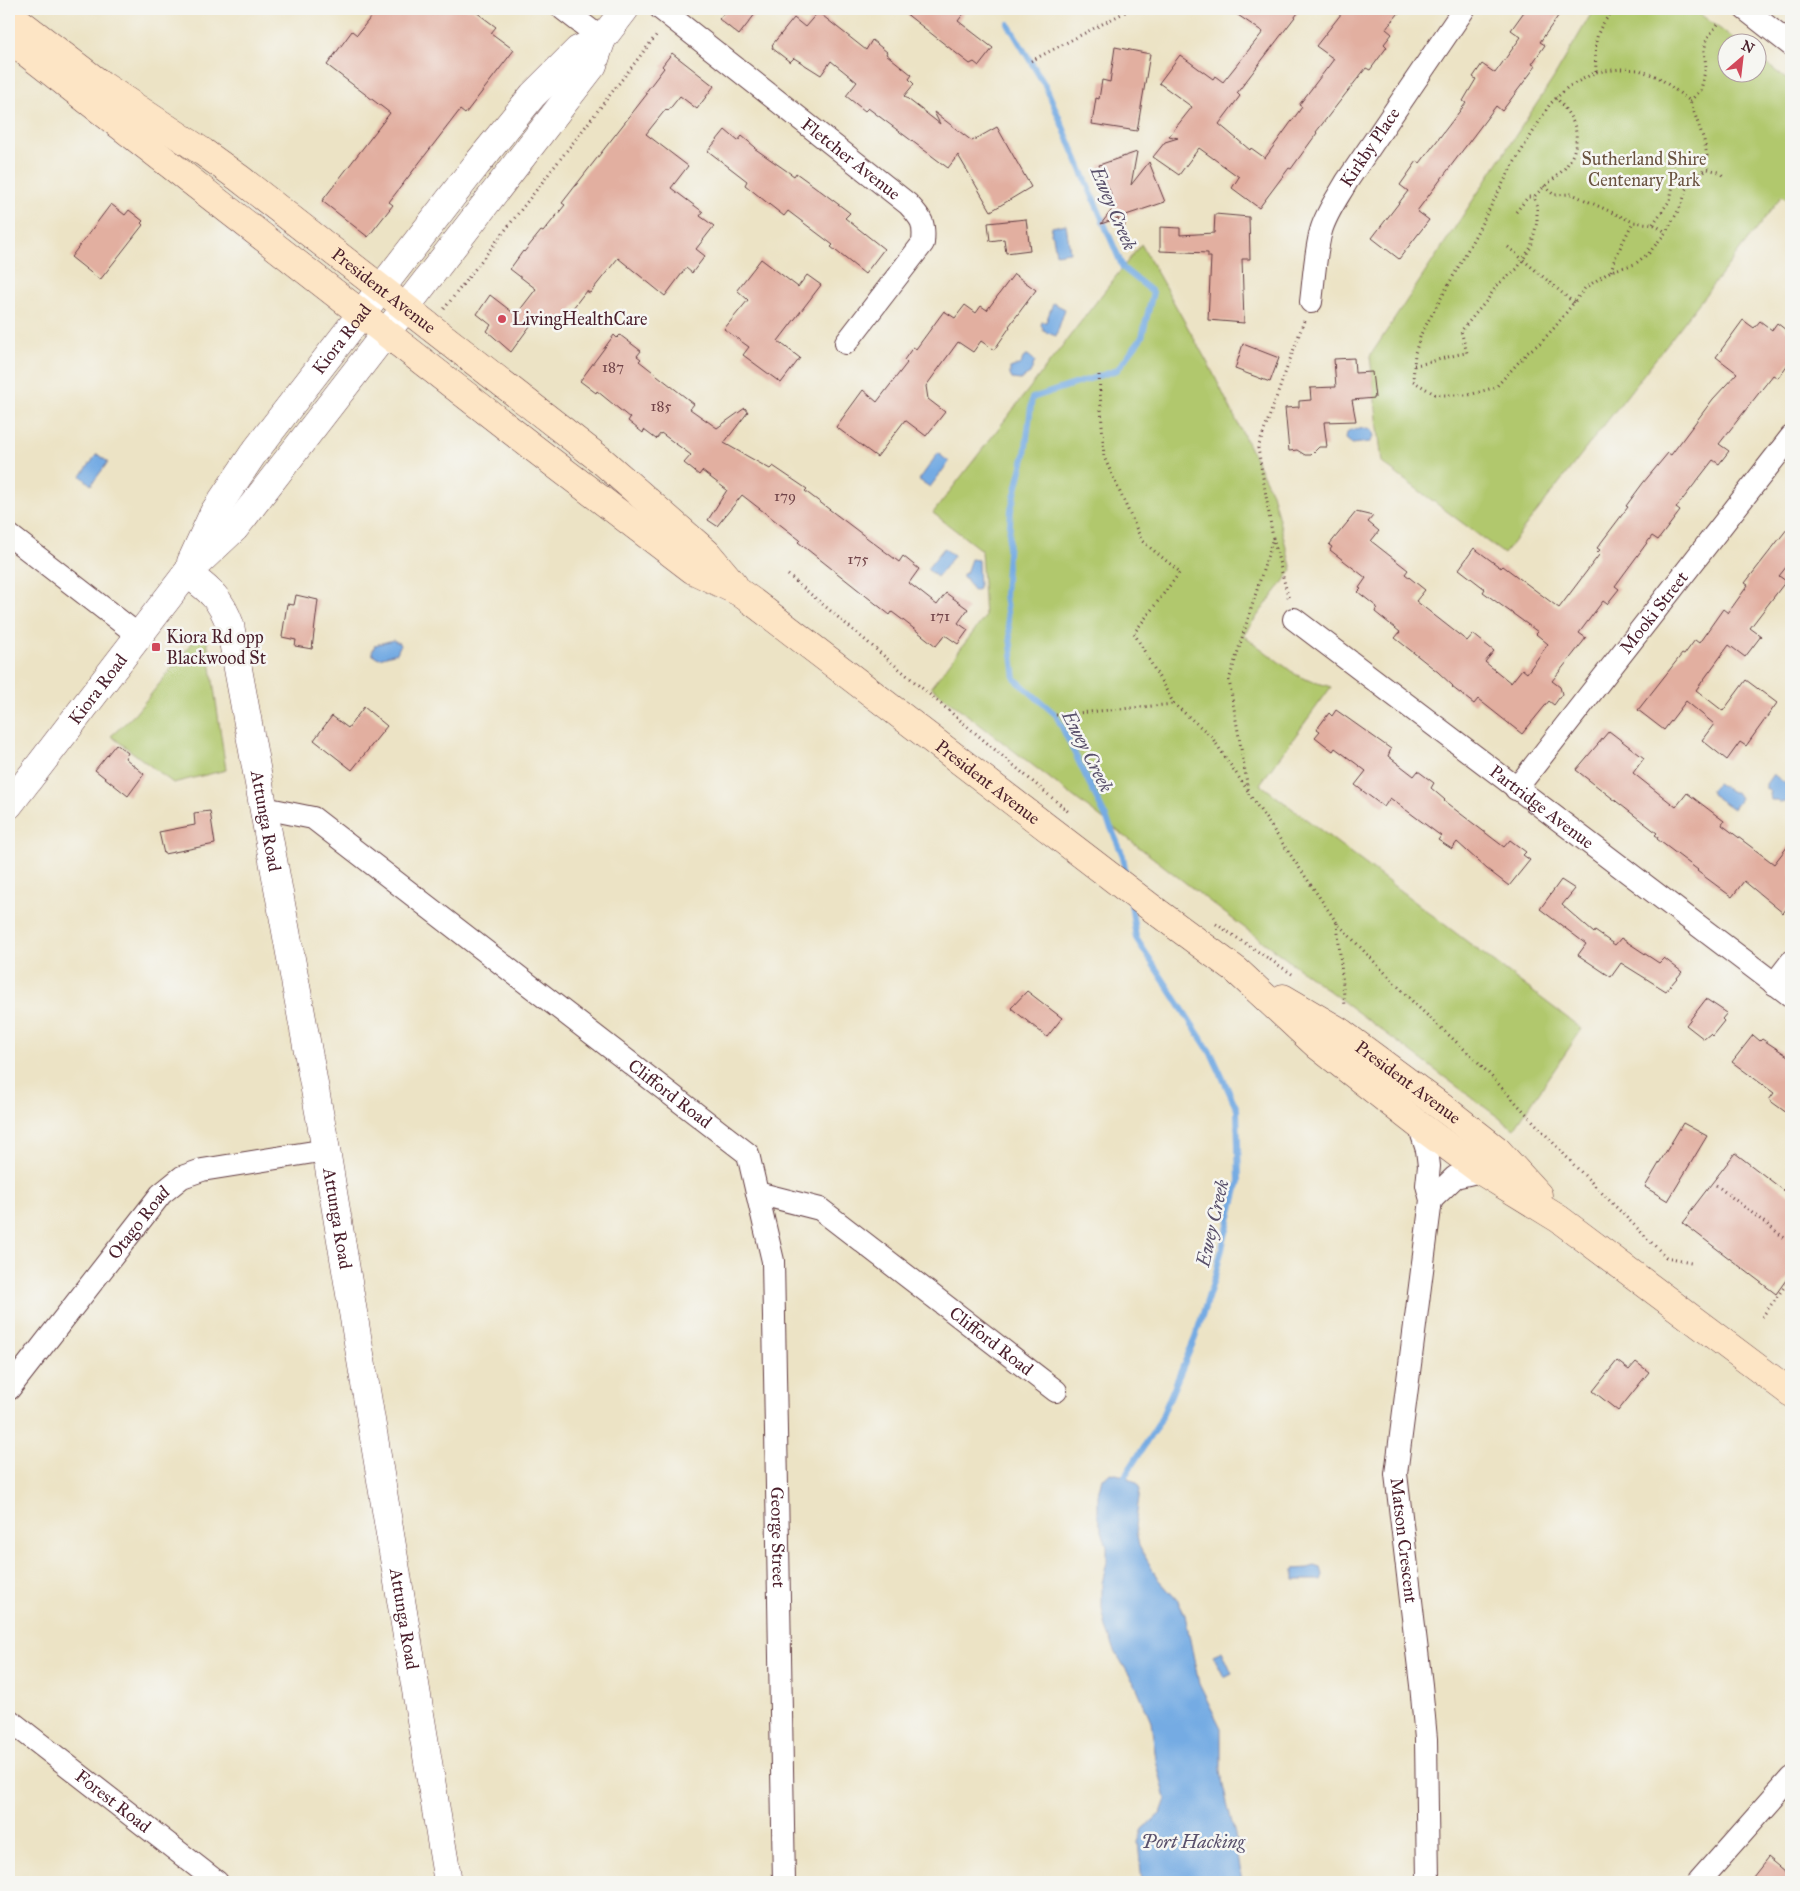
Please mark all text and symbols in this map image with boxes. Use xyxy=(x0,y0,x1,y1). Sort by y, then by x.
north arrow xyxy=(1718,32,1768,82)
text: N xyxy=(1739,37,1757,57)
street label: Kirkby Place xyxy=(1335,103,1405,191)
street label: Fletcher Avenue xyxy=(797,113,905,205)
park label: Sutherland Shire Centenary Park xyxy=(1582,148,1706,191)
water label: Ewey Creek xyxy=(1085,162,1142,254)
street label: President Avenue xyxy=(327,243,440,338)
street label: Kiora Road xyxy=(307,299,376,379)
place label: LivingHealthCare xyxy=(512,308,647,331)
marker: LivingHealthCare xyxy=(496,313,508,325)
house number: 187 xyxy=(602,358,624,376)
house number: 185 xyxy=(651,397,671,415)
house number: 179 xyxy=(774,487,796,505)
house number: 175 xyxy=(848,550,868,568)
street label: Mooki Street xyxy=(1615,566,1693,658)
house number: 171 xyxy=(930,607,950,625)
place label: Kiora Rd opp Blackwood St xyxy=(166,626,267,669)
marker: Kiora Rd opp Blackwood St xyxy=(150,641,162,653)
street label: Kiora Road xyxy=(64,649,132,729)
water label: Ewey Creek xyxy=(1057,705,1118,797)
street label: President Avenue xyxy=(931,735,1045,829)
street label: Partridge Avenue xyxy=(1485,760,1598,854)
street label: Attunga Road xyxy=(246,768,286,873)
street label: President Avenue xyxy=(1351,1036,1465,1129)
street label: Clifford Road xyxy=(624,1054,716,1133)
street label: Attunga Road xyxy=(318,1165,357,1271)
water label: Ewey Creek xyxy=(1191,1177,1234,1270)
street label: Otago Road xyxy=(103,1181,174,1264)
street label: Clifford Road xyxy=(945,1302,1038,1380)
street label: Matson Crescent xyxy=(1386,1476,1422,1605)
street label: George Street xyxy=(766,1486,790,1588)
street label: Attunga Road xyxy=(385,1566,423,1671)
street label: Forest Road xyxy=(71,1765,155,1837)
water label: Port Hacking xyxy=(1141,1830,1247,1853)

